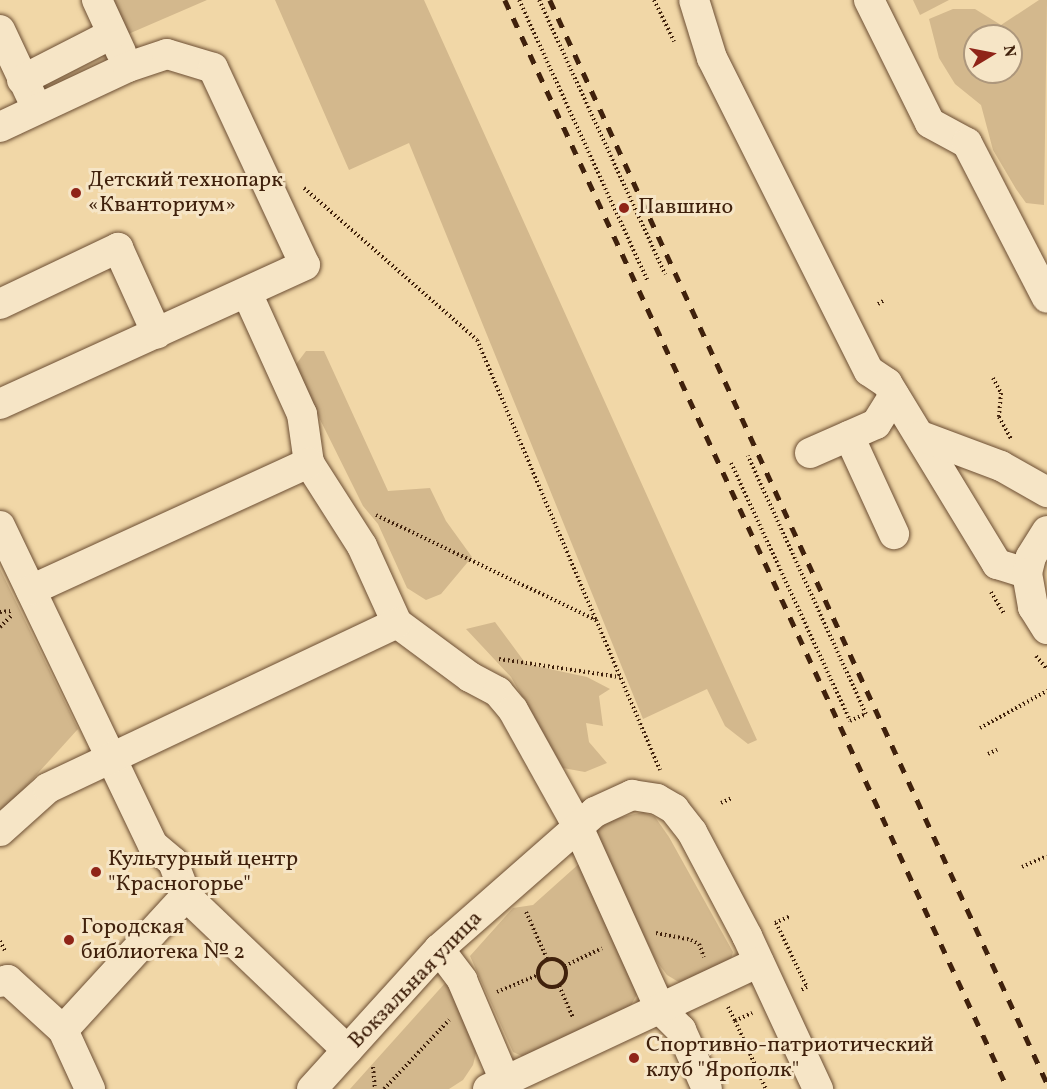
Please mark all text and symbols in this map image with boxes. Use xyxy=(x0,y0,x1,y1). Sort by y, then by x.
north arrow xyxy=(963,24,1023,84)
text: N xyxy=(997,44,1021,59)
place label: Детский технопарк «Кванториум» xyxy=(88,167,284,218)
marker: Детский технопарк «Кванториум» xyxy=(69,186,83,200)
place label: Павшино xyxy=(638,195,733,221)
marker: Павшино xyxy=(615,199,633,217)
place label: Культурный центр "Красногорье" xyxy=(108,846,298,897)
marker: Культурный центр "Красногорье" xyxy=(89,865,103,879)
street label: Вокзальная улица xyxy=(343,905,489,1055)
place label: Городская библиотека № 2 xyxy=(81,914,245,966)
marker: Городская библиотека № 2 xyxy=(62,933,76,947)
place label: Спортивно-патриотический клуб "Ярополк" xyxy=(646,1032,934,1084)
marker: Спортивно-патриотический клуб "Ярополк" xyxy=(627,1051,641,1065)

